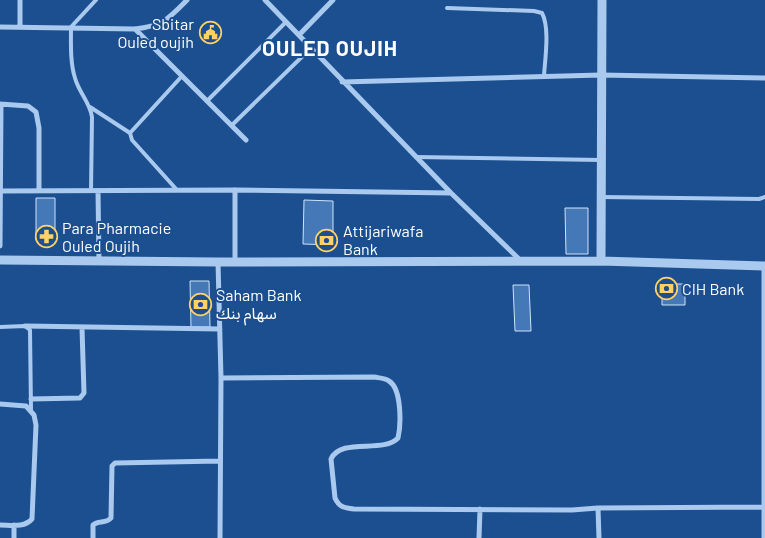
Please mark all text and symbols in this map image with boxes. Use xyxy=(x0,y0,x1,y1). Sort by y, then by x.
place label: Sbitar Ouled oujih xyxy=(117,14,194,51)
public building icon: Sbitar Ouled oujih xyxy=(198,21,222,45)
district label: OULED OUJIH xyxy=(262,35,398,60)
place label: Para Pharmacie Ouled Oujih xyxy=(62,218,171,255)
place label: Attijariwafa Bank xyxy=(343,221,423,258)
pharmacy icon: Para Pharmacie Ouled Oujih xyxy=(34,225,58,249)
bank icon: Attijariwafa Bank xyxy=(315,228,339,252)
bank icon: CIH Bank xyxy=(654,277,678,301)
place label: CIH Bank xyxy=(682,279,744,298)
place label: Saham Bank سهام بنك xyxy=(216,285,301,326)
bank icon: Saham Bank سهام بنك xyxy=(188,292,212,316)

